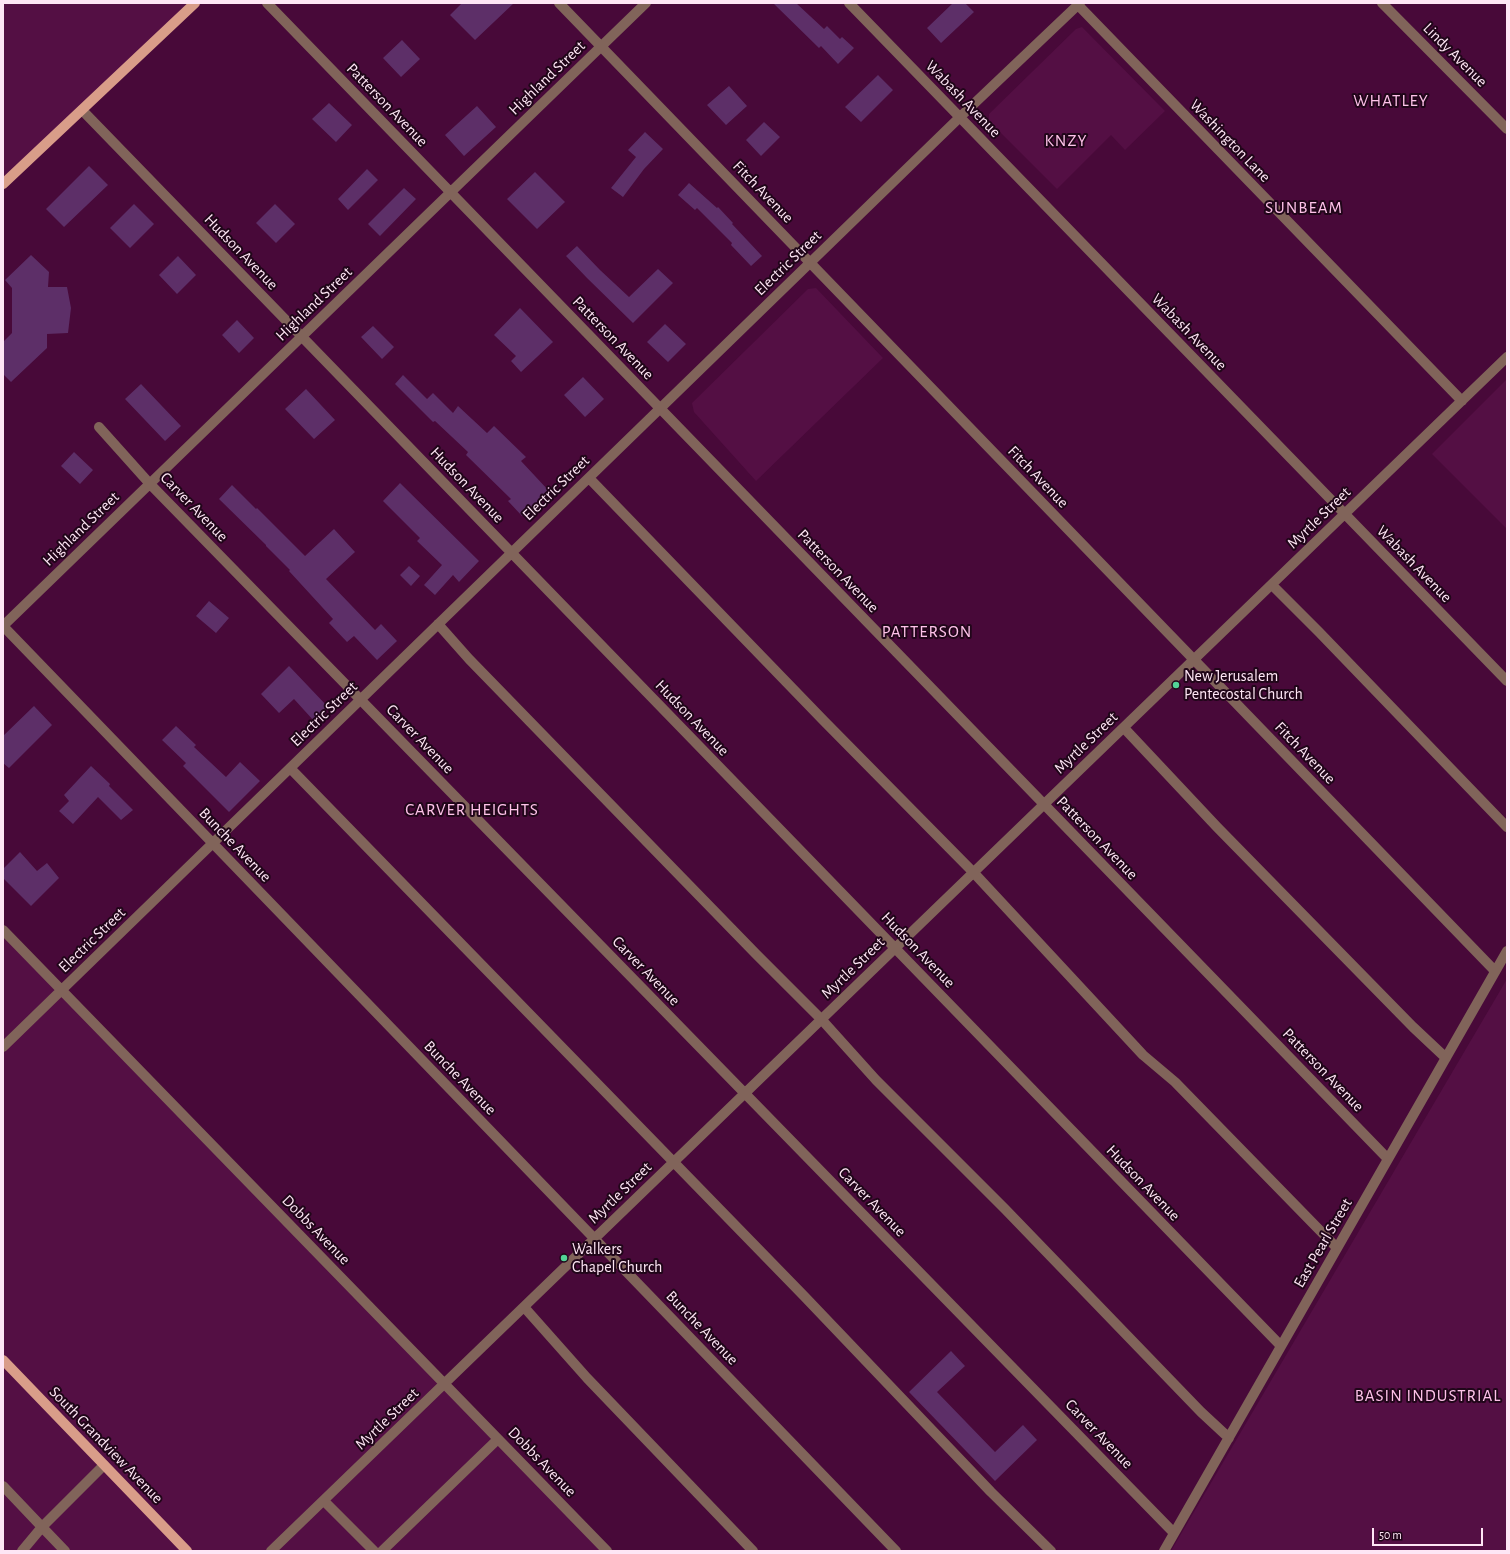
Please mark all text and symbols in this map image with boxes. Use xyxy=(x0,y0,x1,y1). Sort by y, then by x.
street label: Lindy Avenue xyxy=(1419,19,1491,91)
street label: Highland Street xyxy=(505,37,589,119)
street label: Wabash Avenue xyxy=(921,56,1005,142)
street label: Patterson Avenue xyxy=(342,59,432,151)
district label: WHATLEY xyxy=(1353,91,1429,111)
street label: Washington Lane xyxy=(1186,95,1274,187)
district label: KNZY xyxy=(1045,131,1087,151)
street label: Fitch Avenue xyxy=(728,157,798,227)
district label: SUNBEAM xyxy=(1265,198,1343,218)
street label: Hudson Avenue xyxy=(200,210,282,294)
street label: Electric Street xyxy=(750,226,826,300)
street label: Highland Street xyxy=(272,263,356,345)
street label: Wabash Avenue xyxy=(1147,289,1231,375)
street label: Patterson Avenue xyxy=(568,292,658,384)
street label: Fitch Avenue xyxy=(1003,442,1073,512)
street label: Hudson Avenue xyxy=(426,443,508,527)
street label: Electric Street xyxy=(518,451,594,525)
street label: Carver Avenue xyxy=(156,468,232,546)
street label: Myrtle Street xyxy=(1283,483,1355,553)
street label: Highland Street xyxy=(39,488,123,570)
street label: Wabash Avenue xyxy=(1372,521,1456,607)
street label: Patterson Avenue xyxy=(793,525,883,617)
district label: PATTERSON xyxy=(882,622,972,642)
place label: New Jerusalem Pentecostal Church xyxy=(1184,666,1303,704)
street label: Hudson Avenue xyxy=(651,676,733,760)
street label: Electric Street xyxy=(286,677,362,751)
marker: New Jerusalem Pentecostal Church xyxy=(1171,680,1181,690)
street label: Carver Avenue xyxy=(382,700,458,778)
street label: Myrtle Street xyxy=(1050,708,1122,778)
street label: Fitch Avenue xyxy=(1270,718,1340,788)
street label: Patterson Avenue xyxy=(1052,792,1142,884)
district label: CARVER HEIGHTS xyxy=(405,800,539,820)
street label: Bunche Avenue xyxy=(195,804,275,886)
street label: Electric Street xyxy=(54,903,130,977)
street label: Hudson Avenue xyxy=(877,908,959,992)
street label: Carver Avenue xyxy=(608,932,684,1010)
street label: Myrtle Street xyxy=(817,933,889,1003)
street label: Patterson Avenue xyxy=(1278,1024,1368,1116)
street label: Bunche Avenue xyxy=(420,1037,500,1119)
street label: Hudson Avenue xyxy=(1102,1141,1184,1225)
street label: Myrtle Street xyxy=(584,1158,656,1228)
street label: Carver Avenue xyxy=(834,1163,910,1241)
street label: Dobbs Avenue xyxy=(278,1191,354,1269)
street label: East Pearl Street xyxy=(1290,1195,1356,1291)
place label: Walkers Chapel Church xyxy=(572,1239,662,1277)
marker: Walkers Chapel Church xyxy=(559,1253,569,1263)
street label: Bunche Avenue xyxy=(662,1287,742,1369)
street label: South Grandview Avenue xyxy=(45,1382,167,1508)
street label: Myrtle Street xyxy=(351,1384,423,1454)
district label: BASIN INDUSTRIAL xyxy=(1355,1386,1501,1406)
street label: Carver Avenue xyxy=(1061,1395,1137,1473)
street label: Dobbs Avenue xyxy=(504,1423,580,1501)
scale bar xyxy=(1374,1520,1485,1546)
text: 50 m xyxy=(1379,1529,1402,1541)

